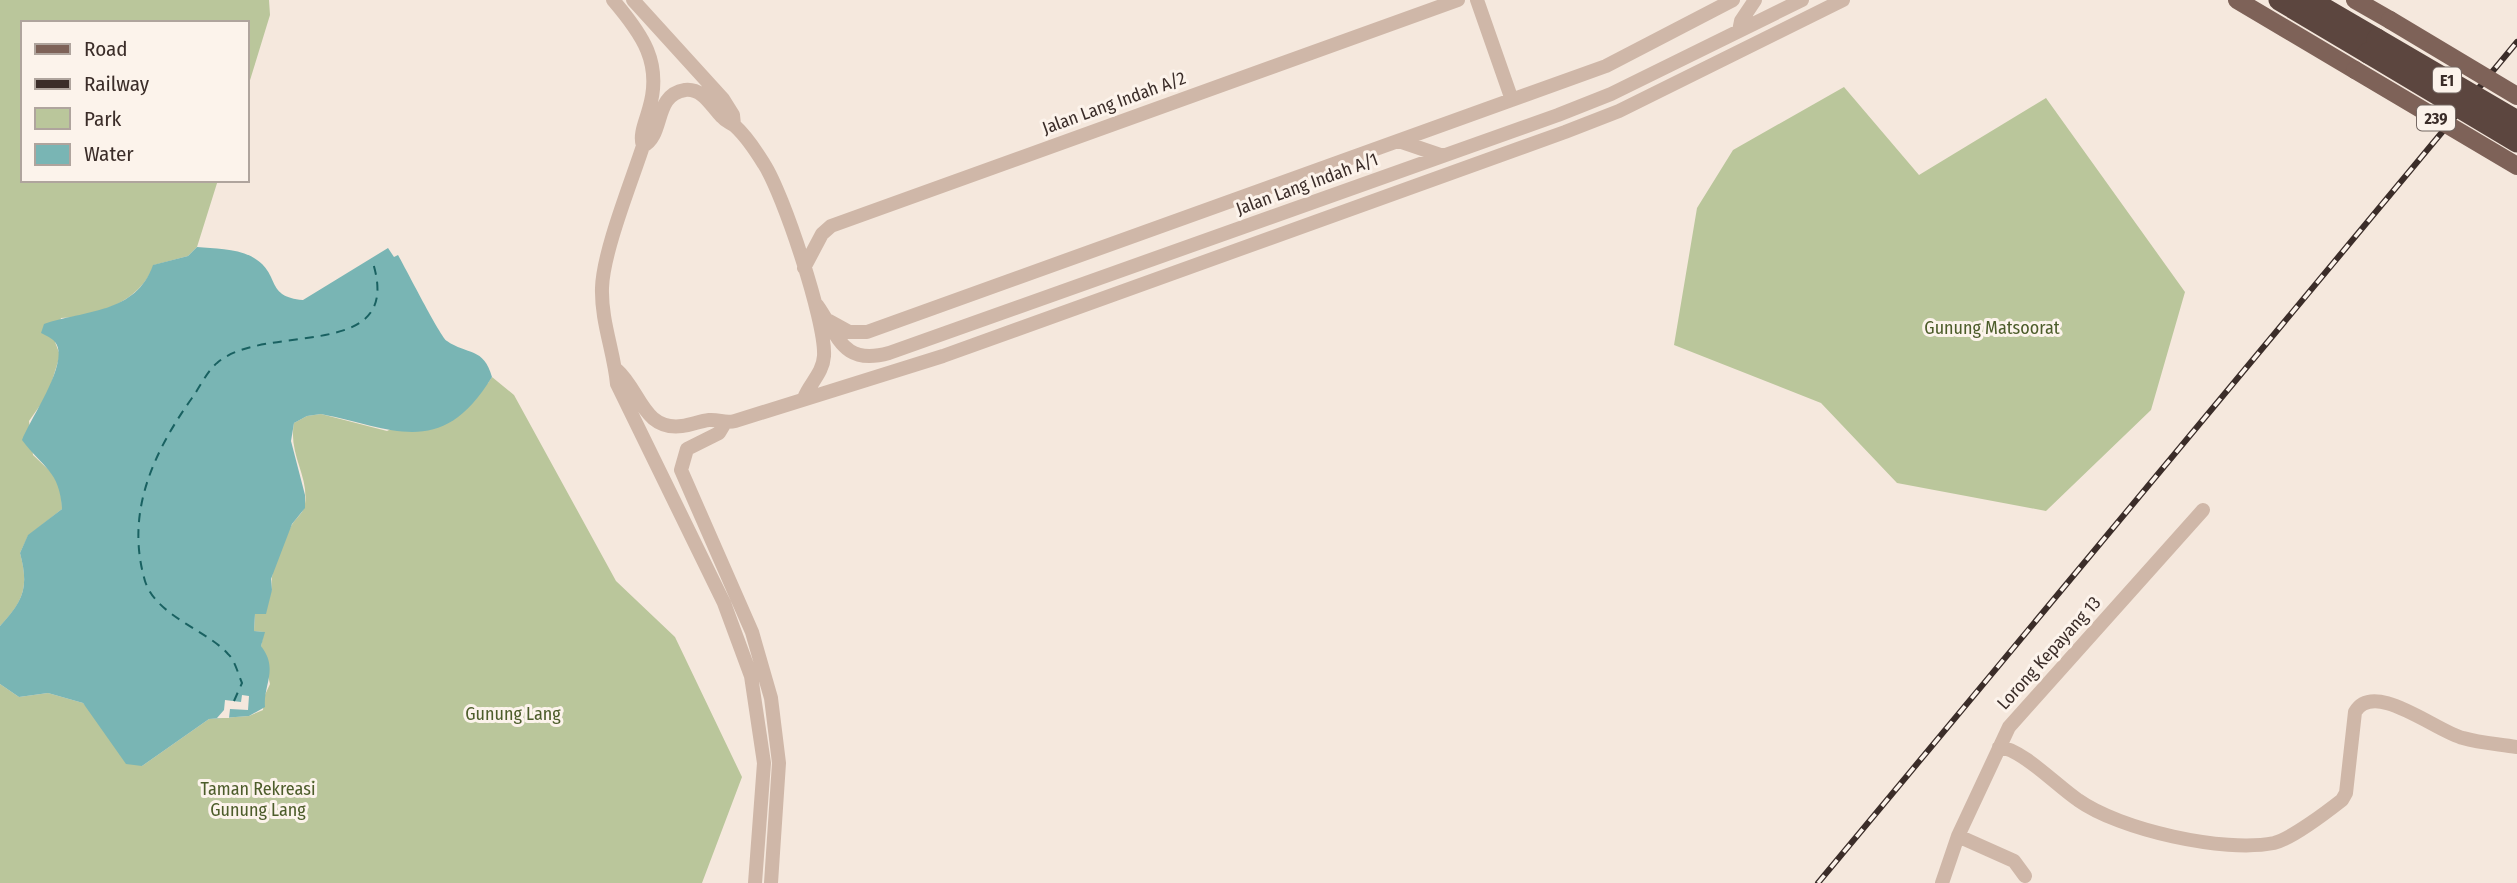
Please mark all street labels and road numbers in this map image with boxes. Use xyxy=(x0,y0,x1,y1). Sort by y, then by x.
street label: Jalan Lang Indah A/2 xyxy=(1039,67,1189,139)
road number: E1 xyxy=(2433,68,2461,92)
road number: 239 xyxy=(2417,106,2455,130)
street label: Jalan Lang Indah A/1 xyxy=(1233,148,1381,220)
street label: Lorong Kepayang 13 xyxy=(1992,592,2106,714)

